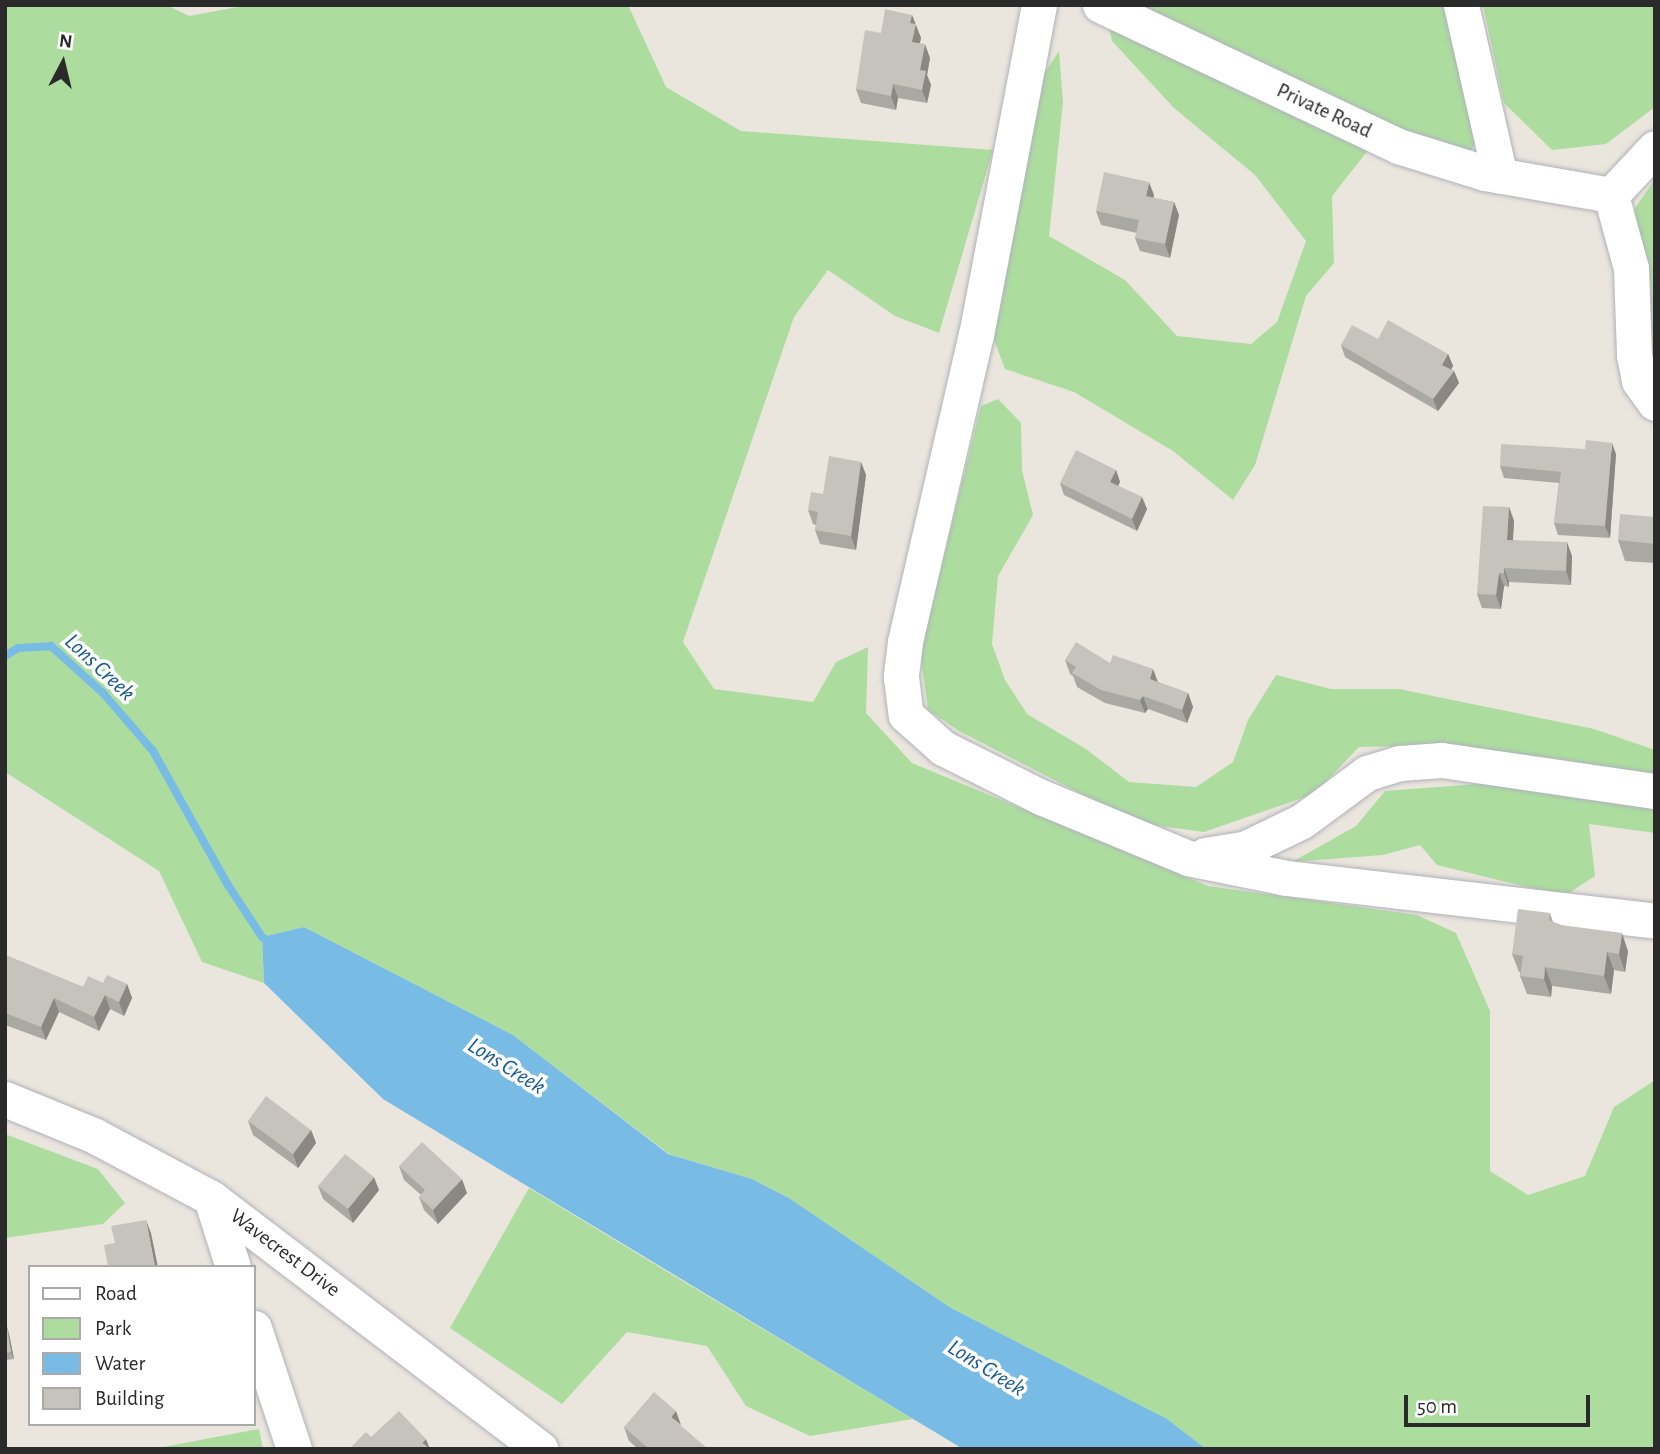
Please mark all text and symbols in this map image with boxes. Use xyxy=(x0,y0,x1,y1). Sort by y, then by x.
north arrow xyxy=(28,28,98,98)
text: N xyxy=(58,31,73,52)
street label: Private Road xyxy=(1272,78,1376,144)
water label: Lons Creek xyxy=(58,628,140,708)
water label: Lons Creek xyxy=(462,1032,550,1102)
street label: Wavecrest Drive xyxy=(225,1203,345,1303)
legend xyxy=(28,1265,256,1426)
text: Road xyxy=(95,1283,137,1304)
text: Park xyxy=(95,1318,131,1339)
water label: Lons Creek xyxy=(942,1334,1030,1404)
text: Water xyxy=(95,1353,145,1374)
scale bar xyxy=(1408,1380,1594,1424)
text: Building xyxy=(95,1388,164,1409)
text: 50 m xyxy=(1417,1396,1457,1417)

